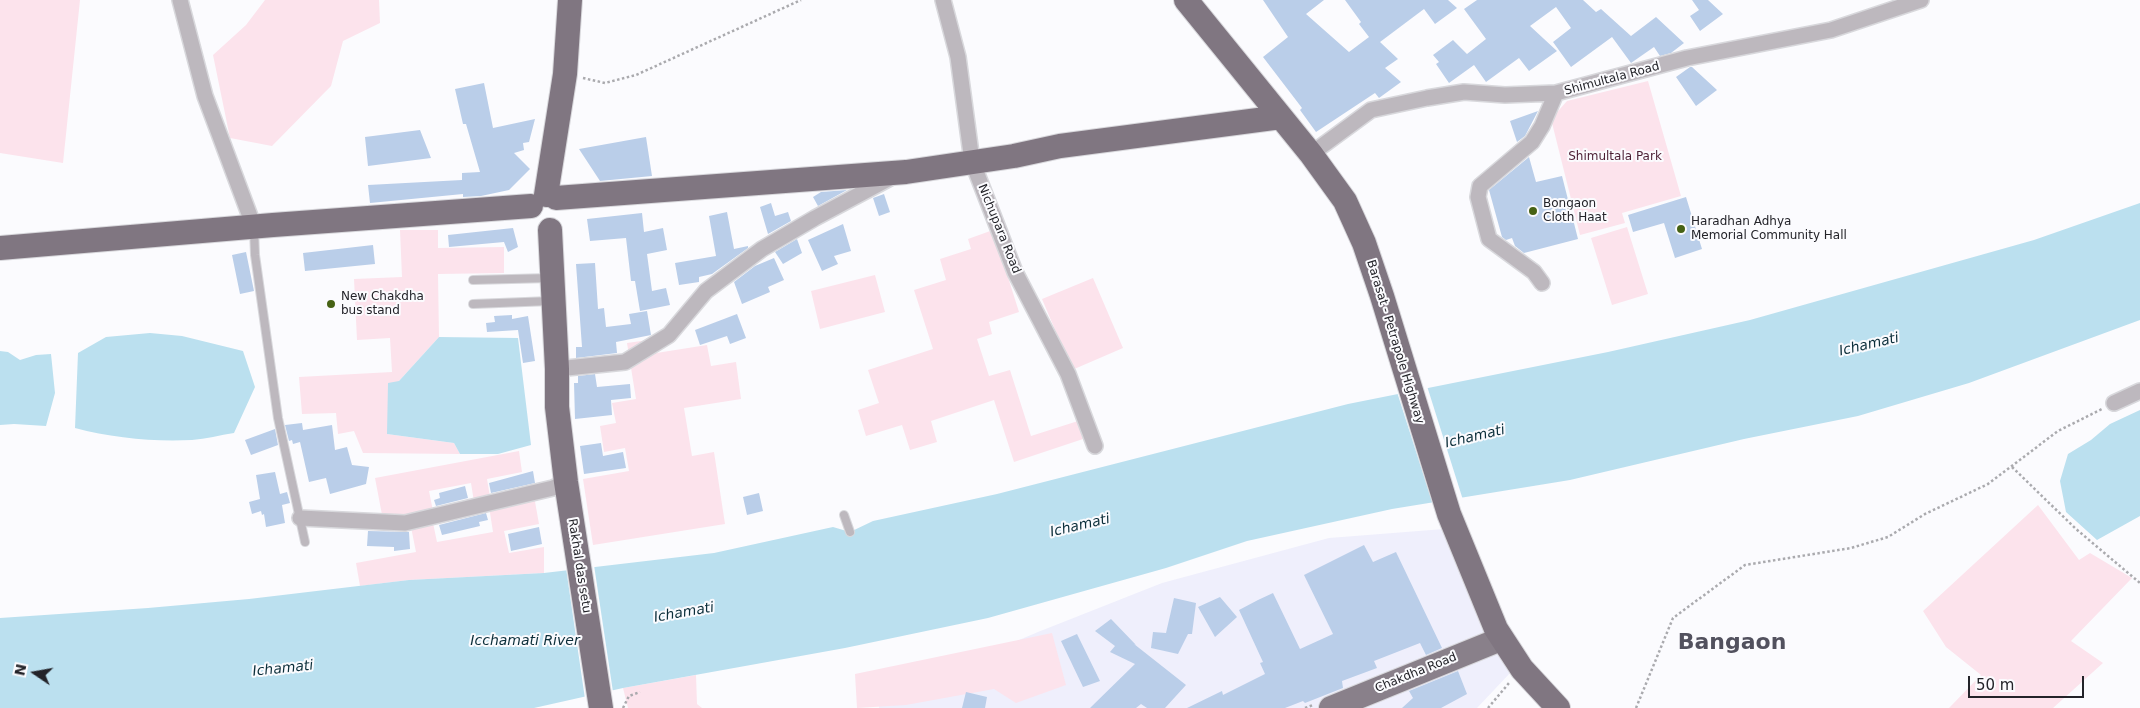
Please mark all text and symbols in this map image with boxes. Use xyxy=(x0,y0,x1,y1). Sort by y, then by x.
street label: Shimultala Road xyxy=(1563,59,1661,99)
park label: Shimultala Park xyxy=(1568,150,1662,164)
street label: Nichupara Road xyxy=(974,182,1024,276)
place label: Bongaon Cloth Haat xyxy=(1543,197,1607,225)
marker: Bongaon Cloth Haat xyxy=(1527,205,1539,217)
place label: Haradhan Adhya Memorial Community Hall xyxy=(1691,215,1847,243)
marker: Haradhan Adhya Memorial Community Hall xyxy=(1675,223,1687,235)
street label: Barasat - Petrapole Highway xyxy=(1363,258,1427,426)
place label: New Chakdha bus stand xyxy=(341,290,424,318)
marker: New Chakdha bus stand xyxy=(325,298,337,310)
water label: Ichamati xyxy=(1837,330,1901,360)
water label: Ichamati xyxy=(1443,422,1507,452)
water label: Ichamati xyxy=(1048,511,1112,541)
street label: Rakhal das setu xyxy=(564,518,594,614)
water label: Ichamati xyxy=(653,599,715,627)
district label: Bangaon xyxy=(1678,630,1786,656)
water label: Icchamati River xyxy=(470,633,580,649)
north arrow xyxy=(10,648,60,698)
street label: Chakdha Road xyxy=(1373,650,1459,696)
water label: Ichamati xyxy=(252,657,314,681)
text: N xyxy=(11,662,29,677)
scale bar xyxy=(1970,666,2086,698)
text: 50 m xyxy=(1976,676,2014,694)

